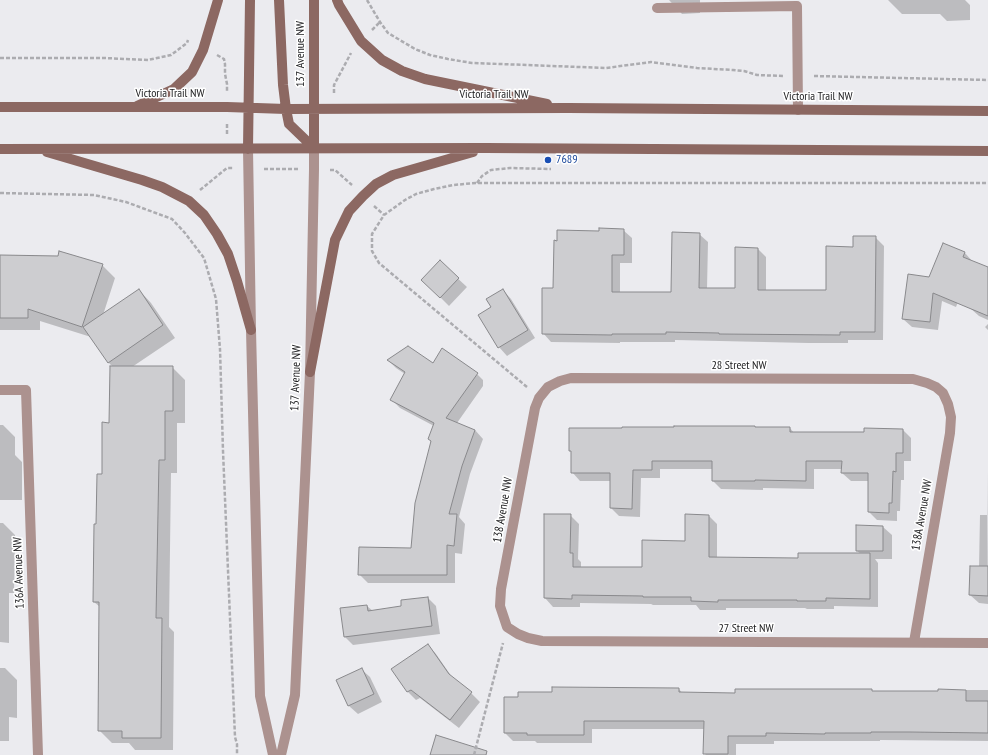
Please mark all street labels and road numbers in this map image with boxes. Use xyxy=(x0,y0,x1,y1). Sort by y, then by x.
street label: 137 Avenue NW xyxy=(294,21,308,87)
street label: Victoria Trail NW xyxy=(136,87,204,101)
street label: Victoria Trail NW xyxy=(460,88,528,102)
street label: Victoria Trail NW xyxy=(784,90,852,104)
street label: 137 Avenue NW xyxy=(288,345,304,411)
street label: 28 Street NW xyxy=(711,359,767,373)
street label: 138 Avenue NW xyxy=(490,476,516,544)
street label: 138A Avenue NW xyxy=(909,478,935,552)
street label: 136A Avenue NW xyxy=(11,537,27,609)
street label: 27 Street NW xyxy=(718,622,774,636)

